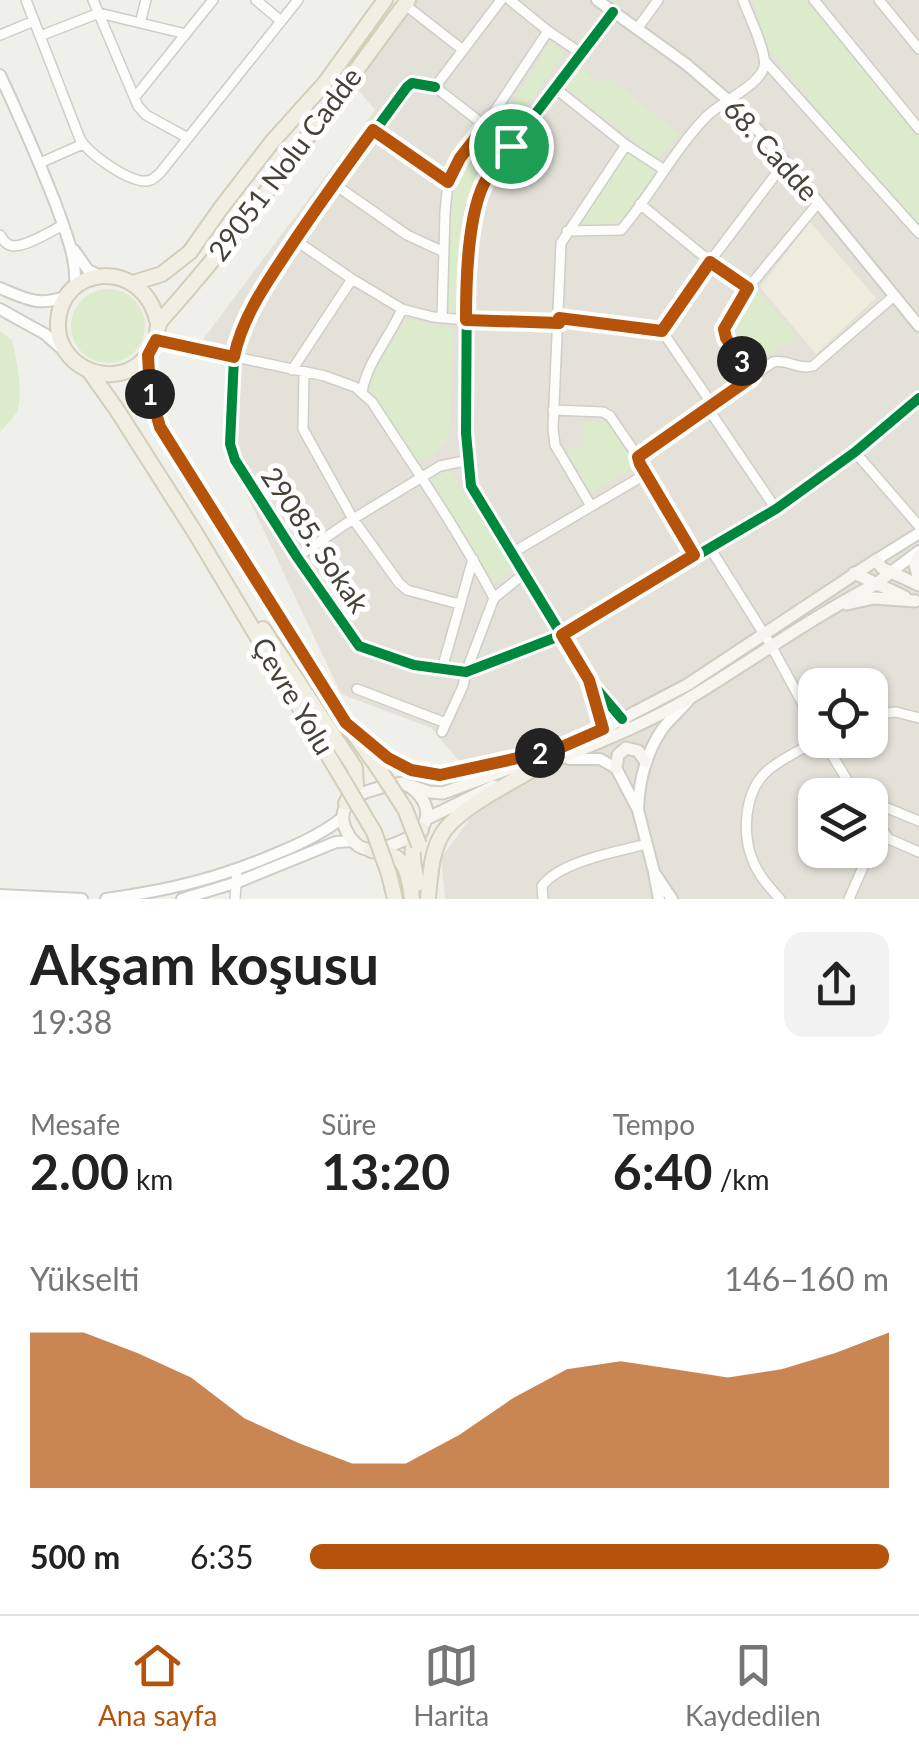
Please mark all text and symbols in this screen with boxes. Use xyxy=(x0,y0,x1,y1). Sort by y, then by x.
street label: 29051 Nolu Cadde xyxy=(200,60,368,267)
street label: 68. Cadde xyxy=(717,91,826,207)
pin xyxy=(469,104,554,189)
icon: arrive xyxy=(484,119,539,174)
pin: 3 xyxy=(717,336,767,386)
text: 3 xyxy=(734,344,750,378)
pin: 1 xyxy=(125,369,175,419)
text: 1 xyxy=(142,377,158,411)
street label: 29085. Sokak xyxy=(255,460,377,619)
street label: Çevre Yolu xyxy=(246,631,342,760)
map controls xyxy=(798,668,888,868)
button: locate xyxy=(798,668,888,758)
pin: 2 xyxy=(515,728,565,778)
text: 2 xyxy=(532,736,548,770)
button: layers xyxy=(798,778,888,868)
text: Akşam koşusu xyxy=(30,931,379,997)
button: share xyxy=(784,932,889,1037)
text: 19:38 xyxy=(30,1002,112,1041)
text: Mesafe xyxy=(30,1107,120,1141)
text: Süre xyxy=(321,1107,376,1141)
text: Tempo xyxy=(613,1107,695,1141)
text: 2.00 xyxy=(30,1141,129,1201)
text: 13:20 xyxy=(321,1141,450,1201)
text: 6:40 xyxy=(613,1141,713,1201)
text: km xyxy=(129,1162,173,1196)
text: /km xyxy=(713,1162,770,1196)
text: Yükselti xyxy=(30,1259,139,1298)
text: 146–160 m xyxy=(725,1259,889,1298)
text: 500 m xyxy=(30,1537,120,1576)
text: 6:35 xyxy=(190,1537,254,1576)
tab: Ana sayfa xyxy=(98,1638,217,1732)
tab: Harita xyxy=(413,1638,489,1732)
tab: Kaydedilen xyxy=(685,1638,821,1732)

